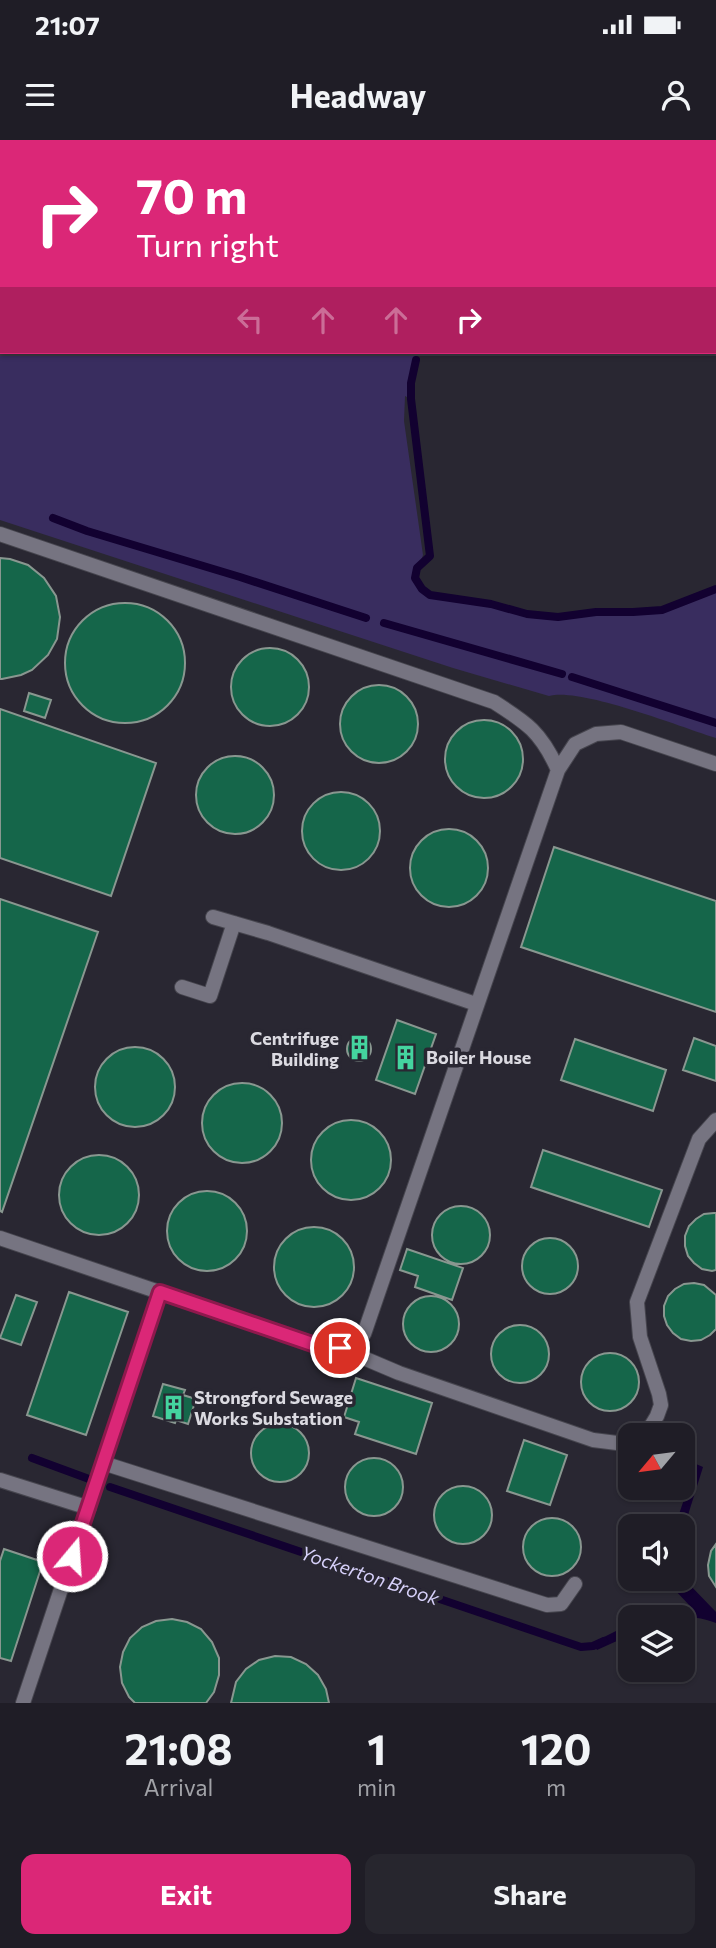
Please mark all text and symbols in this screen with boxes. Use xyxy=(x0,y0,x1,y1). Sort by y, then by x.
text: 21:07 xyxy=(35,9,100,40)
text: Headway xyxy=(290,75,426,115)
icon: menu xyxy=(21,76,59,114)
icon: person xyxy=(657,76,695,114)
text: 70 m xyxy=(136,164,247,224)
icon: right xyxy=(21,168,112,259)
text: Turn right xyxy=(136,224,279,264)
icon: left xyxy=(231,301,269,339)
icon: ahead xyxy=(304,301,342,339)
icon: ahead xyxy=(377,301,415,339)
icon: right xyxy=(450,301,488,339)
place label: Centrifuge Building xyxy=(250,1027,339,1070)
building icon: Centrifuge Building xyxy=(345,1034,373,1062)
building icon: Boiler House xyxy=(392,1043,420,1071)
place label: Boiler House xyxy=(426,1046,531,1068)
pin xyxy=(310,1318,370,1378)
icon: arrive xyxy=(321,1329,359,1367)
place label: Strongford Sewage Works Substation xyxy=(194,1386,353,1429)
building icon: Strongford Sewage Works Substation xyxy=(160,1393,188,1421)
north arrow xyxy=(618,1423,695,1500)
map controls xyxy=(618,1423,695,1682)
button: sound xyxy=(618,1514,695,1591)
position arrow xyxy=(35,1519,109,1593)
water label: Yockerton Brook xyxy=(298,1541,443,1610)
button: layers xyxy=(618,1605,695,1682)
text: 21:08 xyxy=(125,1722,232,1774)
text: 1 xyxy=(367,1722,386,1774)
text: 120 xyxy=(521,1722,591,1774)
text: Arrival xyxy=(144,1773,213,1801)
text: min xyxy=(357,1773,396,1801)
text: m xyxy=(546,1773,566,1801)
button: Exit xyxy=(21,1854,351,1934)
button: Share xyxy=(365,1854,695,1934)

